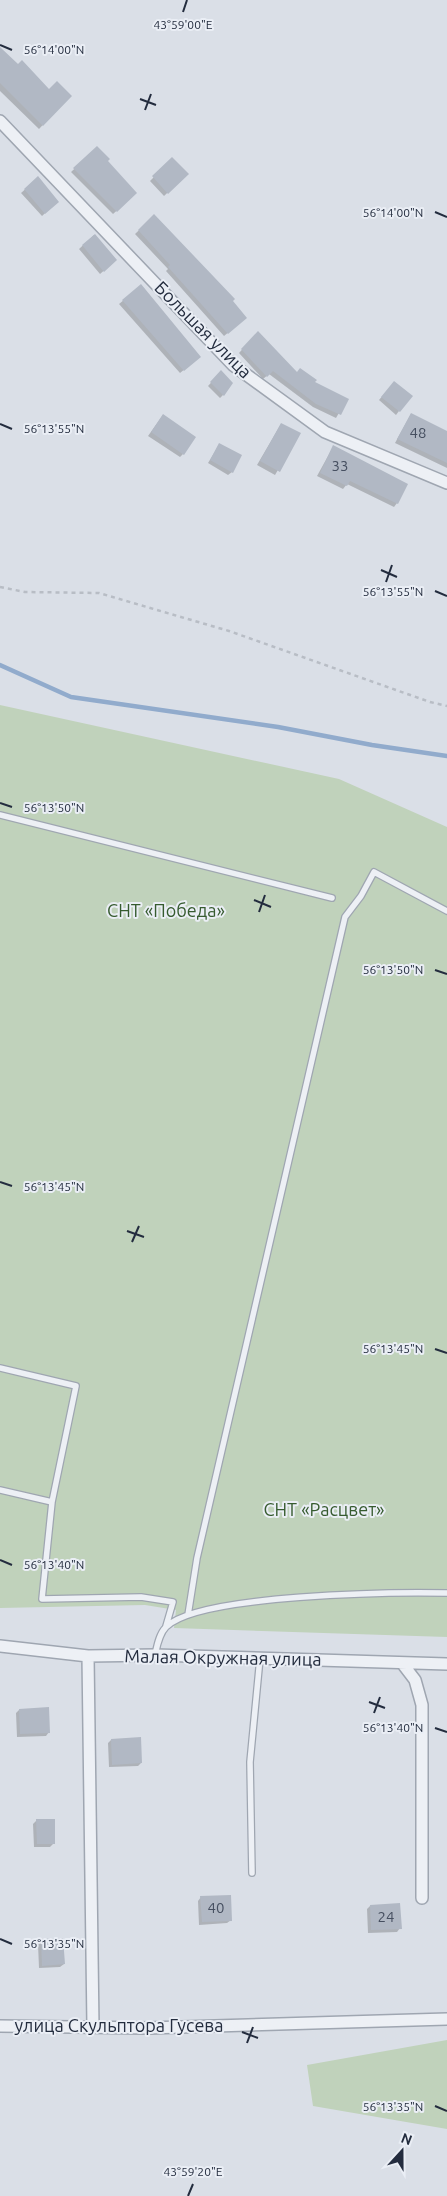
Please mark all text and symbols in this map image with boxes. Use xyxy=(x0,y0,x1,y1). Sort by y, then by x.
text: 43°59'00"E xyxy=(154,18,213,31)
text: 56°14'00"N xyxy=(24,43,84,56)
text: 56°14'00"N xyxy=(363,206,423,219)
street label: Большая улица xyxy=(151,277,256,382)
text: 56°13'55"N xyxy=(24,422,84,435)
house number: 48 xyxy=(410,424,426,441)
house number: 33 xyxy=(332,457,348,474)
text: 56°13'55"N xyxy=(363,585,423,598)
text: 56°13'50"N xyxy=(24,801,84,814)
park label: СНТ «Победа» xyxy=(107,900,225,920)
text: 56°13'50"N xyxy=(363,963,423,976)
text: 56°13'45"N xyxy=(24,1180,84,1193)
text: 56°13'45"N xyxy=(363,1342,423,1355)
park label: СНТ «Расцвет» xyxy=(263,1499,385,1519)
text: 56°13'40"N xyxy=(24,1558,84,1571)
street label: Малая Окружная улица xyxy=(124,1645,322,1669)
text: 56°13'40"N xyxy=(363,1721,423,1734)
house number: 40 xyxy=(208,1899,224,1916)
house number: 24 xyxy=(378,1908,394,1925)
text: 56°13'35"N xyxy=(24,1937,84,1950)
street label: улица Скульптора Гусева xyxy=(14,2015,224,2035)
text: 56°13'35"N xyxy=(363,2100,423,2113)
north arrow xyxy=(377,2126,427,2176)
text: N xyxy=(399,2130,414,2148)
text: 43°59'20"E xyxy=(164,2165,223,2178)

